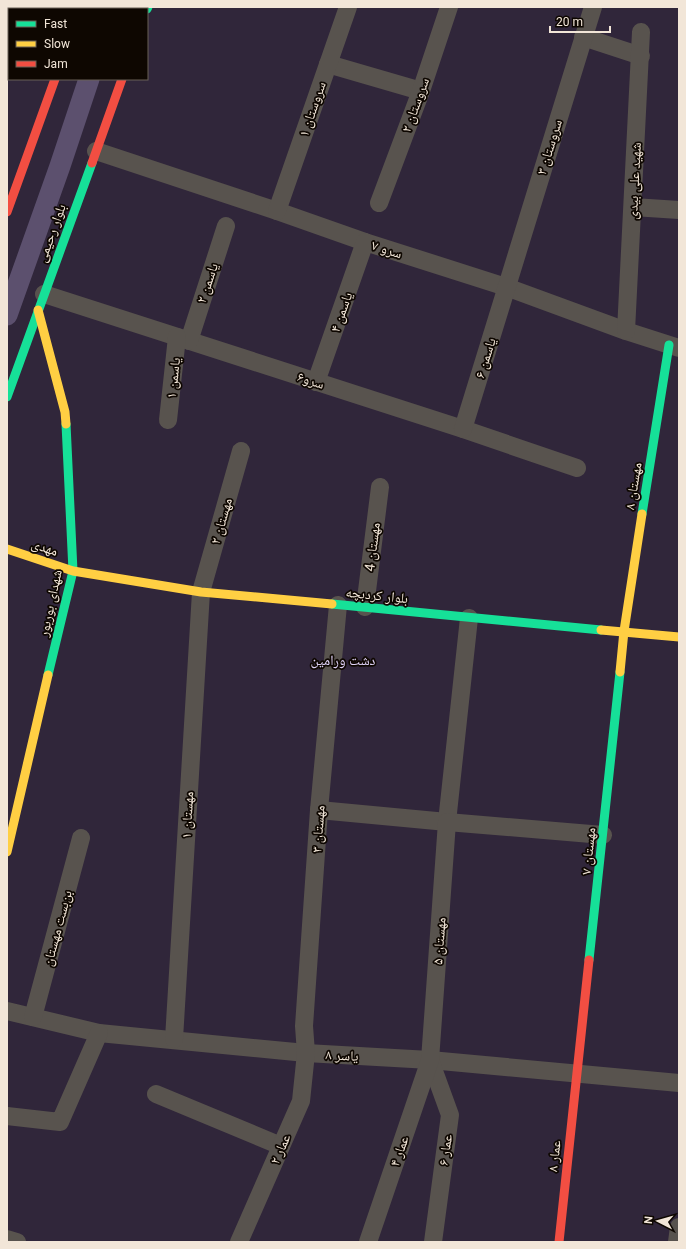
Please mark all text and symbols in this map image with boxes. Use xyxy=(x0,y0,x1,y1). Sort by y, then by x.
legend xyxy=(8,8,148,80)
scale bar xyxy=(550,8,610,34)
text: 20 m xyxy=(556,15,583,29)
text: Fast xyxy=(44,17,67,31)
text: Slow xyxy=(44,37,70,51)
text: Jam xyxy=(44,57,68,71)
street label: سروستان ۲ xyxy=(398,75,433,135)
street label: سروستان ۱ xyxy=(295,79,330,139)
street label: سروستان ۳ xyxy=(533,117,566,177)
street label: شهید علی بیدی xyxy=(624,142,645,220)
street label: بلوار رحیمی xyxy=(33,202,70,265)
street label: سرو ۷ xyxy=(369,237,404,262)
street label: یاسمن ۲ xyxy=(193,261,222,305)
street label: یاسمن ۴ xyxy=(327,290,356,334)
street label: یاسمن ۶ xyxy=(471,336,500,380)
street label: یاسمن ۱ xyxy=(163,356,184,399)
street label: سرو۶ xyxy=(295,368,327,393)
street label: مهستان ۸ xyxy=(621,461,646,511)
street label: مهستان ۲ xyxy=(207,496,236,546)
street label: مهستان 4 xyxy=(361,522,384,572)
street label: مهدی xyxy=(29,535,60,560)
street label: شهدای بوربور xyxy=(35,568,66,639)
street label: بلوار کردبچه xyxy=(345,584,409,607)
park label: دشت ورامین xyxy=(311,652,376,669)
street label: مهستان ۱ xyxy=(178,791,197,839)
street label: مهستان ۳ xyxy=(308,805,329,853)
street label: مهستان ۷ xyxy=(578,827,599,876)
street label: بن‌بست مهستان xyxy=(39,888,76,968)
street label: مهستان ۵ xyxy=(429,917,450,965)
street label: یاسر ۸ xyxy=(325,1046,359,1065)
street label: عمار ۲ xyxy=(266,1131,295,1167)
street label: عمار ۴ xyxy=(386,1133,413,1169)
street label: عمار ۶ xyxy=(435,1133,456,1167)
street label: عمار ۸ xyxy=(544,1139,565,1173)
north arrow xyxy=(638,1201,678,1241)
text: N xyxy=(642,1215,655,1225)

